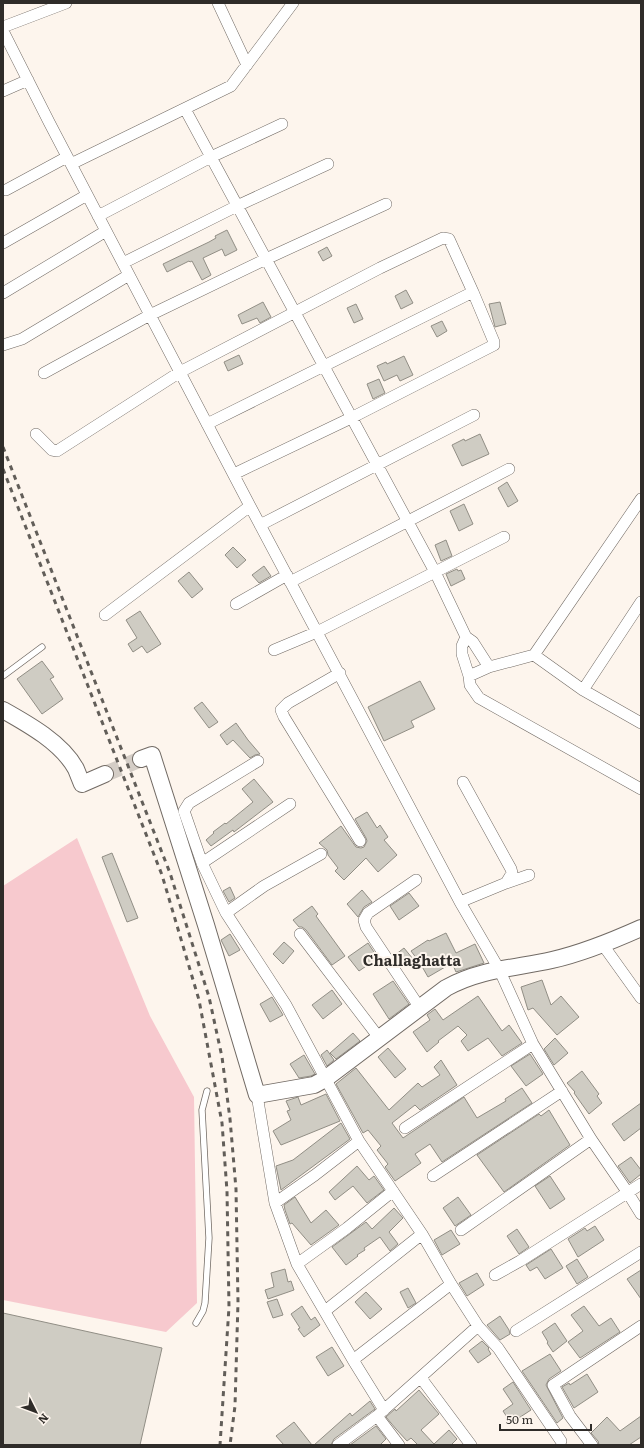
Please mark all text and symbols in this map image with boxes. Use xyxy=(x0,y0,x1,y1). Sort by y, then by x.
district label: Challaghatta xyxy=(363,948,461,971)
north arrow xyxy=(16,1392,56,1432)
scale bar xyxy=(500,1406,591,1432)
text: 50 m xyxy=(506,1410,533,1428)
text: N xyxy=(35,1411,53,1428)

